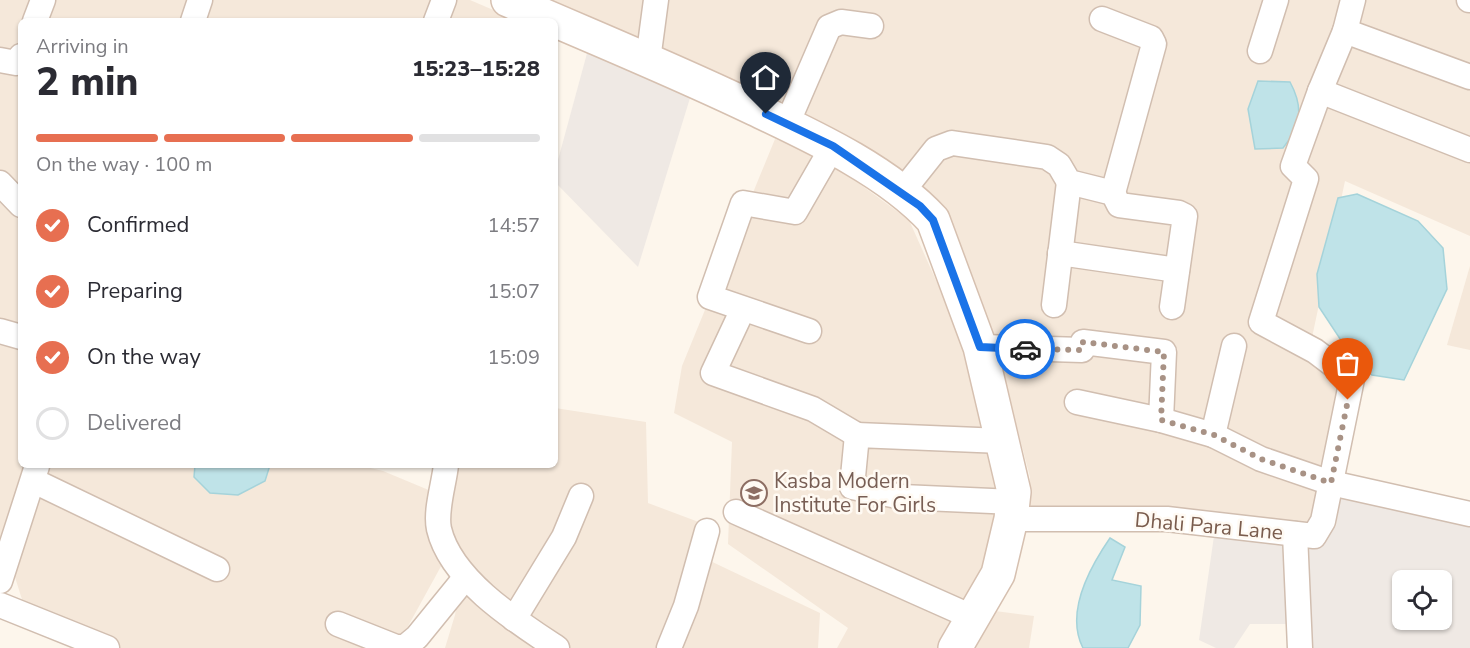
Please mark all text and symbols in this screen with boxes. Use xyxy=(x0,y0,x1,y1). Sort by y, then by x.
text: Arriving in xyxy=(36,33,129,60)
pin xyxy=(740,52,791,114)
text: 15:23–15:28 xyxy=(412,54,540,84)
text: 2 min xyxy=(36,56,139,109)
icon: home xyxy=(749,61,782,94)
text: On the way · 100 m xyxy=(36,151,212,178)
icon: check xyxy=(36,209,69,242)
text: Confirmed xyxy=(87,210,189,240)
text: 14:57 xyxy=(487,212,540,239)
icon: check xyxy=(36,275,69,308)
text: Preparing xyxy=(87,276,183,306)
text: 15:07 xyxy=(487,278,540,305)
courier xyxy=(995,319,1055,379)
icon: car xyxy=(1009,333,1042,366)
pin xyxy=(1322,338,1373,400)
icon: check xyxy=(36,341,69,374)
text: On the way xyxy=(87,342,201,372)
text: 15:09 xyxy=(487,344,540,371)
icon: bag xyxy=(1331,347,1364,380)
text: Delivered xyxy=(87,408,182,438)
place label: Kasba Modern Institute For Girls xyxy=(774,467,936,519)
school or university icon: Kasba Modern Institute For Girls xyxy=(739,478,769,508)
street label: Dhali Para Lane xyxy=(1134,506,1284,546)
map controls xyxy=(1392,570,1452,630)
button: locate xyxy=(1392,570,1452,630)

